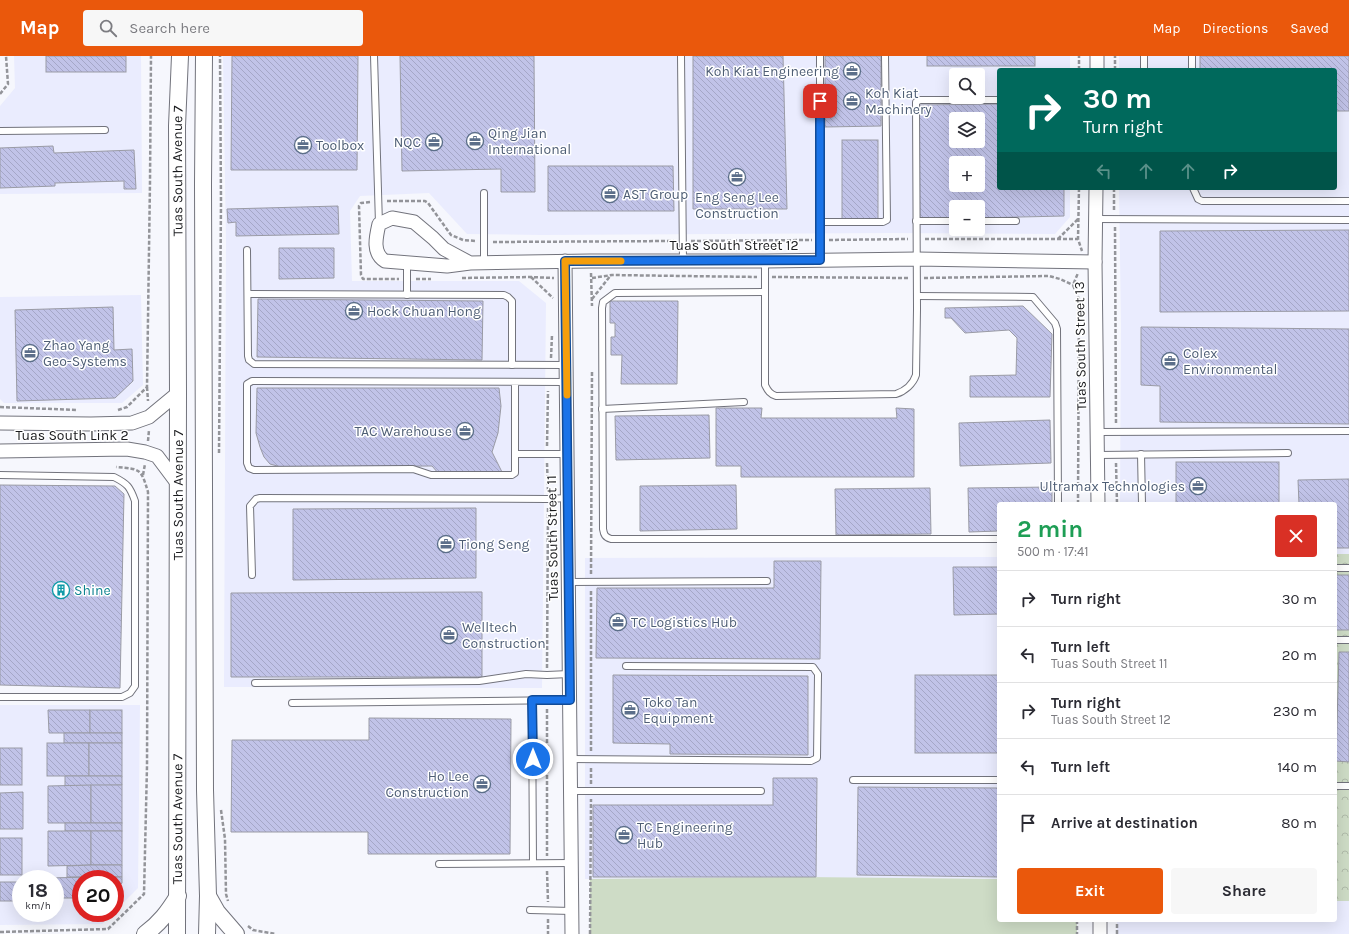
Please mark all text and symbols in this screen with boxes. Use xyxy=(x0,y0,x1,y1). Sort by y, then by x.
search box xyxy=(83,10,363,46)
text: Map xyxy=(20,17,59,39)
icon: search xyxy=(97,17,119,39)
text: Search here xyxy=(129,19,210,37)
text: Map xyxy=(1153,20,1181,37)
text: Directions xyxy=(1203,20,1268,37)
text: Saved xyxy=(1290,20,1329,37)
office icon: Koh Kiat Engineering xyxy=(842,61,862,81)
place label: Koh Kiat Engineering xyxy=(705,63,839,80)
map controls xyxy=(949,68,985,236)
button: search xyxy=(949,68,985,104)
text: 30 m xyxy=(1083,82,1152,115)
pin xyxy=(803,84,837,118)
icon: right xyxy=(1017,84,1069,136)
place label: Koh Kiat Machinery xyxy=(865,85,932,118)
icon: arrive xyxy=(809,90,831,112)
office icon: Koh Kiat Machinery xyxy=(842,91,862,111)
street label: Tuas South Avenue 7 xyxy=(169,105,187,236)
button: layers xyxy=(949,112,985,148)
text: Turn right xyxy=(1083,116,1163,138)
place label: Qing Jian International xyxy=(488,125,571,158)
office icon: Qing Jian International xyxy=(465,131,485,151)
office icon: NQC xyxy=(424,132,444,152)
place label: NQC xyxy=(394,134,421,151)
office icon: Toolbox xyxy=(293,135,313,155)
place label: Toolbox xyxy=(316,137,364,154)
button: + xyxy=(949,156,985,192)
icon: left xyxy=(1093,160,1115,182)
icon: ahead xyxy=(1135,160,1157,182)
icon: ahead xyxy=(1177,160,1199,182)
icon: right xyxy=(1219,160,1241,182)
office icon: Eng Seng Lee Construction xyxy=(727,167,747,187)
office icon: AST Group xyxy=(600,184,620,204)
place label: AST Group xyxy=(623,186,688,203)
place label: Eng Seng Lee Construction xyxy=(695,189,779,222)
button: − xyxy=(949,200,985,236)
street label: Tuas South Street 12 xyxy=(669,237,799,254)
street label: Tuas South Street 13 xyxy=(1071,281,1090,411)
office icon: Hock Chuan Hong xyxy=(344,301,364,321)
place label: Hock Chuan Hong xyxy=(367,303,481,320)
place label: Zhao Yang Geo-Systems xyxy=(43,337,127,370)
office icon: Zhao Yang Geo-Systems xyxy=(20,343,40,363)
place label: Colex Environmental xyxy=(1183,345,1277,378)
office icon: Colex Environmental xyxy=(1160,351,1180,371)
office icon: TAC Warehouse xyxy=(455,421,475,441)
place label: TAC Warehouse xyxy=(354,423,452,440)
street label: Tuas South Link 2 xyxy=(15,427,129,444)
street label: Tuas South Avenue 7 xyxy=(170,429,187,560)
street label: Tuas South Street 11 xyxy=(543,475,562,601)
office icon: Ultramax Technologies xyxy=(1188,476,1208,496)
place label: Ultramax Technologies xyxy=(1040,478,1185,495)
text: 2 min xyxy=(1017,515,1083,543)
button: close xyxy=(1275,515,1317,557)
office icon: Tiong Seng xyxy=(436,534,456,554)
place label: Tiong Seng xyxy=(459,536,530,553)
text: 500 m · 17:41 xyxy=(1017,544,1088,559)
building icon: Shine xyxy=(51,580,71,600)
place label: Shine xyxy=(74,582,111,599)
icon: right xyxy=(1017,588,1039,610)
text: Turn right xyxy=(1051,590,1121,608)
text: 30 m xyxy=(1282,590,1317,608)
office icon: TC Logistics Hub xyxy=(608,612,628,632)
place label: TC Logistics Hub xyxy=(631,614,737,631)
place label: Welltech Construction xyxy=(462,619,546,652)
office icon: Welltech Construction xyxy=(439,625,459,645)
text: Turn left xyxy=(1051,638,1110,656)
icon: left xyxy=(1017,644,1039,666)
text: 20 m xyxy=(1282,646,1317,664)
text: Tuas South Street 11 xyxy=(1051,656,1168,671)
place label: Toko Tan Equipment xyxy=(643,694,714,727)
text: Turn right xyxy=(1051,694,1121,712)
office icon: Toko Tan Equipment xyxy=(620,700,640,720)
icon: right xyxy=(1017,700,1039,722)
text: 230 m xyxy=(1273,702,1317,720)
text: Tuas South Street 12 xyxy=(1051,712,1171,727)
position arrow xyxy=(512,738,554,780)
street label: Tuas South Avenue 7 xyxy=(169,753,186,884)
icon: left xyxy=(1017,756,1039,778)
text: Turn left xyxy=(1051,758,1110,776)
text: 140 m xyxy=(1277,758,1317,776)
place label: Ho Lee Construction xyxy=(385,768,469,801)
office icon: Ho Lee Construction xyxy=(472,774,492,794)
icon: arrive xyxy=(1017,812,1039,834)
text: Arrive at destination xyxy=(1051,814,1198,832)
text: 80 m xyxy=(1281,814,1317,832)
place label: TC Engineering Hub xyxy=(637,819,733,852)
office icon: TC Engineering Hub xyxy=(614,825,634,845)
button: Exit xyxy=(1017,868,1163,914)
button: Share xyxy=(1171,868,1317,914)
speed limit sign: 20 xyxy=(72,870,124,922)
text: 18 xyxy=(28,879,48,902)
text: km/h xyxy=(25,900,51,912)

